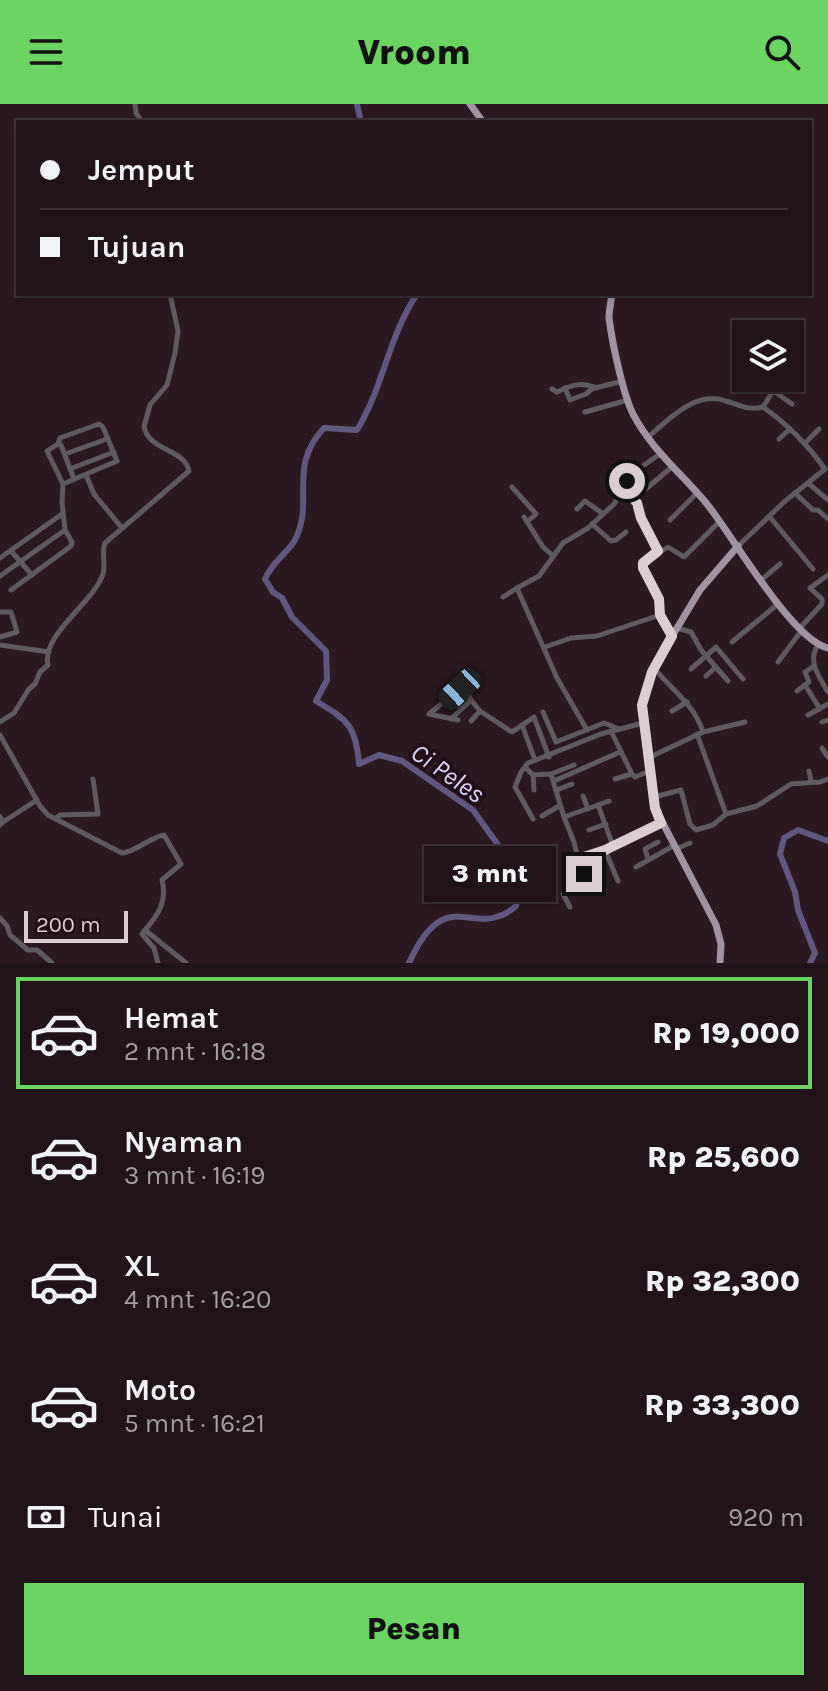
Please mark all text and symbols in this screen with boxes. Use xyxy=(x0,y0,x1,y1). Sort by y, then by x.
icon: menu xyxy=(24,30,68,74)
icon: search xyxy=(760,30,804,74)
text: Vroom xyxy=(357,31,471,73)
text: Jemput xyxy=(88,152,195,188)
text: Tujuan xyxy=(88,229,185,265)
map controls xyxy=(732,320,804,392)
button: layers xyxy=(732,320,804,392)
route start xyxy=(609,463,645,499)
car xyxy=(434,664,486,714)
water label: Ci Peles xyxy=(405,737,491,810)
callout: 3 mnt xyxy=(424,846,556,902)
route end xyxy=(566,856,602,892)
text: 3 mnt xyxy=(452,858,528,889)
scale bar xyxy=(24,907,128,943)
text: 200 m xyxy=(36,912,101,938)
icon: car xyxy=(28,997,100,1069)
text: Hemat xyxy=(124,1000,219,1036)
text: Rp 19,000 xyxy=(652,1015,800,1051)
text: 2 mnt · 16:18 xyxy=(124,1036,266,1067)
icon: car xyxy=(28,1121,100,1193)
text: Nyaman xyxy=(124,1124,243,1160)
text: Rp 25,600 xyxy=(647,1139,800,1175)
text: 3 mnt · 16:19 xyxy=(124,1160,265,1191)
icon: car xyxy=(28,1245,100,1317)
text: XL xyxy=(124,1248,159,1284)
text: Rp 32,300 xyxy=(645,1263,800,1299)
text: 4 mnt · 16:20 xyxy=(124,1284,271,1315)
icon: car xyxy=(28,1369,100,1441)
text: Moto xyxy=(124,1372,196,1408)
text: Rp 33,300 xyxy=(644,1387,800,1423)
text: 5 mnt · 16:21 xyxy=(124,1408,265,1439)
icon: cash xyxy=(24,1495,68,1539)
text: Tunai xyxy=(88,1499,163,1535)
text: 920 m xyxy=(728,1502,804,1533)
button: Pesan xyxy=(24,1583,804,1675)

